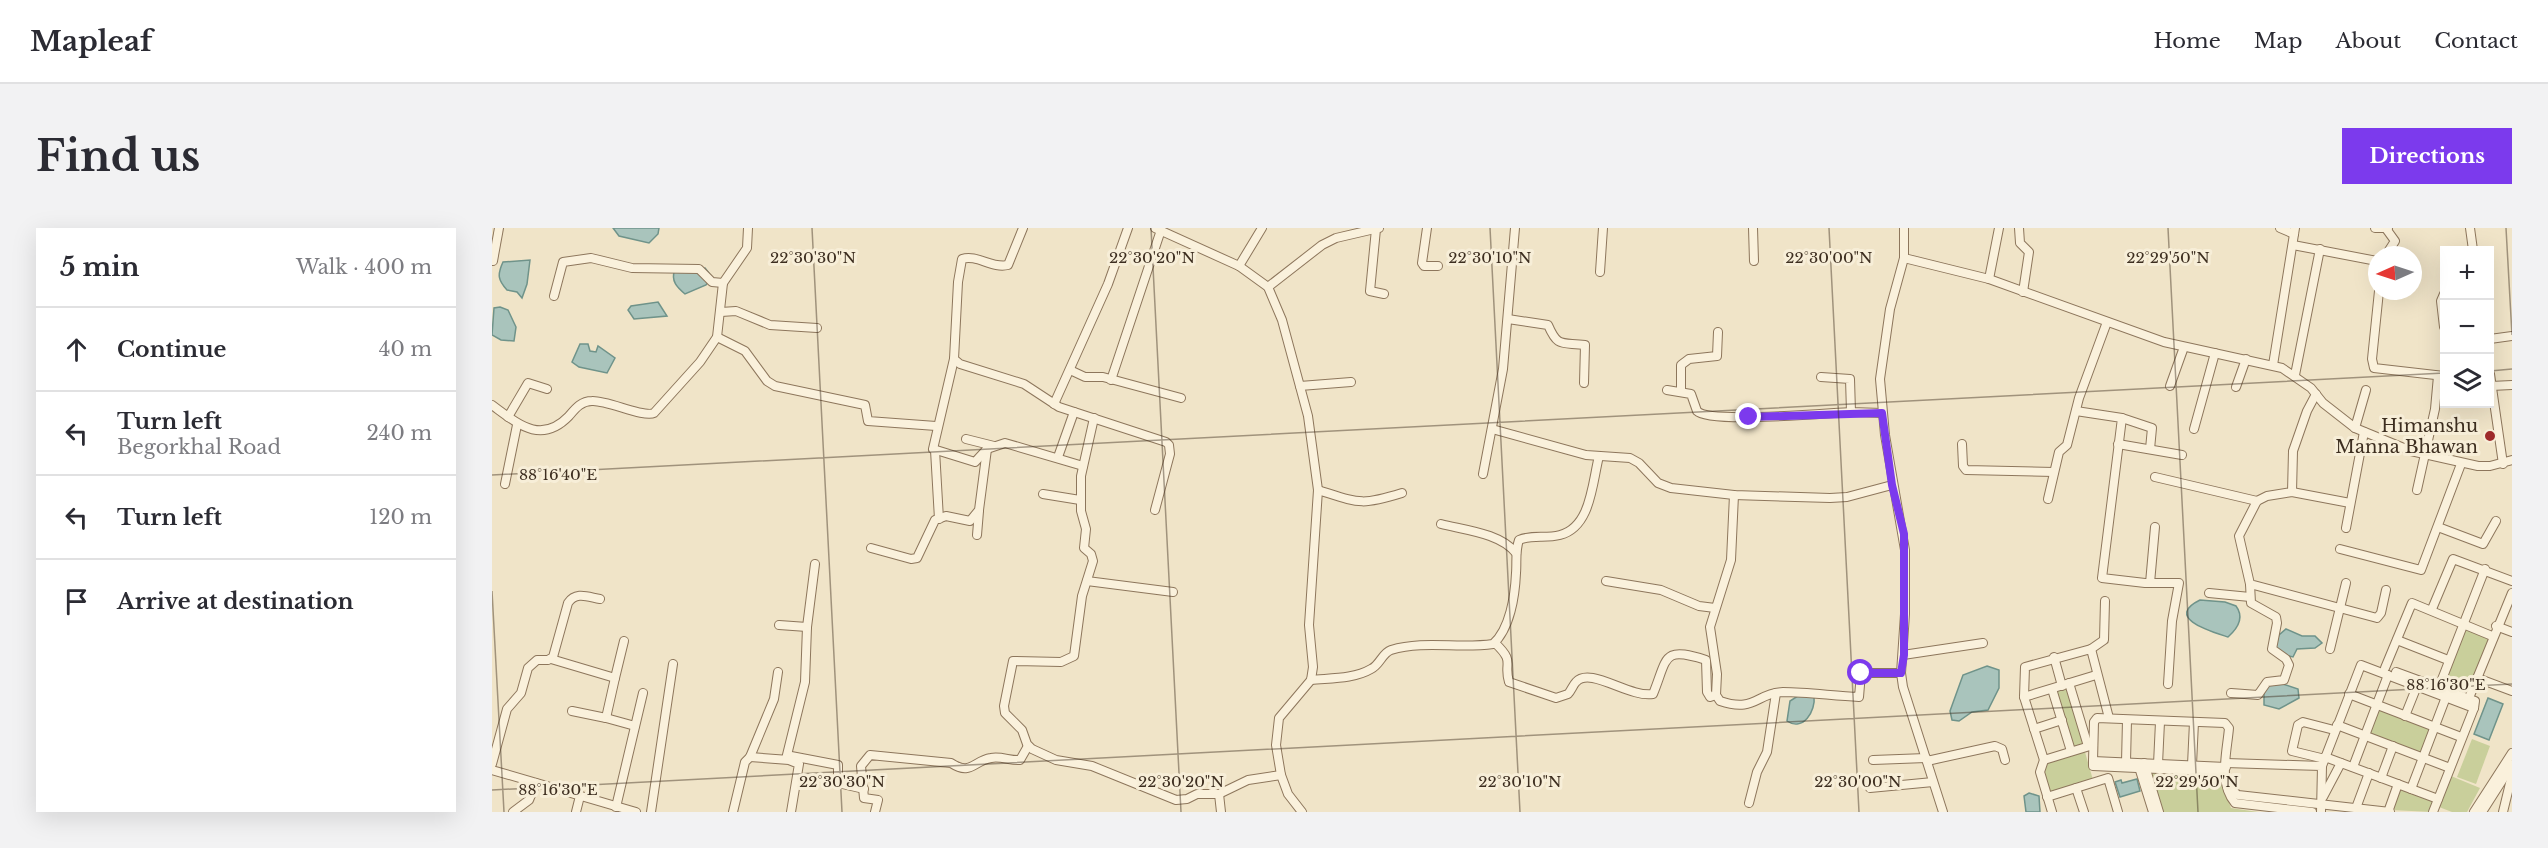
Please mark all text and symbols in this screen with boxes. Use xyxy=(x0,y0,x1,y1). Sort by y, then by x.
text: Mapleaf xyxy=(30,24,152,59)
text: Home xyxy=(2154,28,2221,54)
text: Map xyxy=(2254,28,2302,54)
text: About xyxy=(2335,28,2401,54)
text: Contact xyxy=(2434,28,2518,54)
button: Directions xyxy=(2342,128,2512,184)
text: Find us xyxy=(36,130,200,182)
north arrow xyxy=(2368,246,2422,300)
map controls xyxy=(2440,246,2494,408)
button: + xyxy=(2440,246,2494,300)
text: 22°30'30"N xyxy=(770,248,856,267)
text: 22°30'20"N xyxy=(1109,248,1195,267)
text: 22°30'10"N xyxy=(1448,248,1532,267)
text: 22°30'00"N xyxy=(1785,248,1873,267)
text: 22°29'50"N xyxy=(2126,248,2210,267)
text: 5 min xyxy=(60,251,139,283)
text: Walk · 400 m xyxy=(296,255,432,279)
button: − xyxy=(2440,300,2494,354)
icon: ahead xyxy=(60,333,93,366)
text: Continue xyxy=(117,336,226,363)
text: 40 m xyxy=(379,337,432,361)
button: layers xyxy=(2440,354,2494,408)
route end xyxy=(1735,403,1761,429)
text: Turn left xyxy=(117,408,222,435)
place label: Himanshu Manna Bhawan xyxy=(2335,415,2478,458)
icon: left xyxy=(60,417,93,450)
text: 240 m xyxy=(367,421,432,445)
marker: Himanshu Manna Bhawan xyxy=(2483,429,2497,443)
text: Begorkhal Road xyxy=(117,435,281,459)
text: 88°16'40"E xyxy=(519,465,597,484)
icon: left xyxy=(60,501,93,534)
text: Turn left xyxy=(117,504,222,531)
text: 120 m xyxy=(369,505,432,529)
icon: arrive xyxy=(60,585,93,618)
text: Arrive at destination xyxy=(117,588,354,615)
route start xyxy=(1847,659,1873,685)
text: 88°16'30"E xyxy=(2406,675,2486,694)
text: 22°30'30"N xyxy=(799,772,885,791)
text: 22°30'20"N xyxy=(1138,772,1224,791)
text: 22°30'10"N xyxy=(1478,772,1562,791)
text: 22°30'00"N xyxy=(1814,772,1902,791)
text: 22°29'50"N xyxy=(2155,772,2239,791)
text: 88°16'30"E xyxy=(518,780,598,799)

